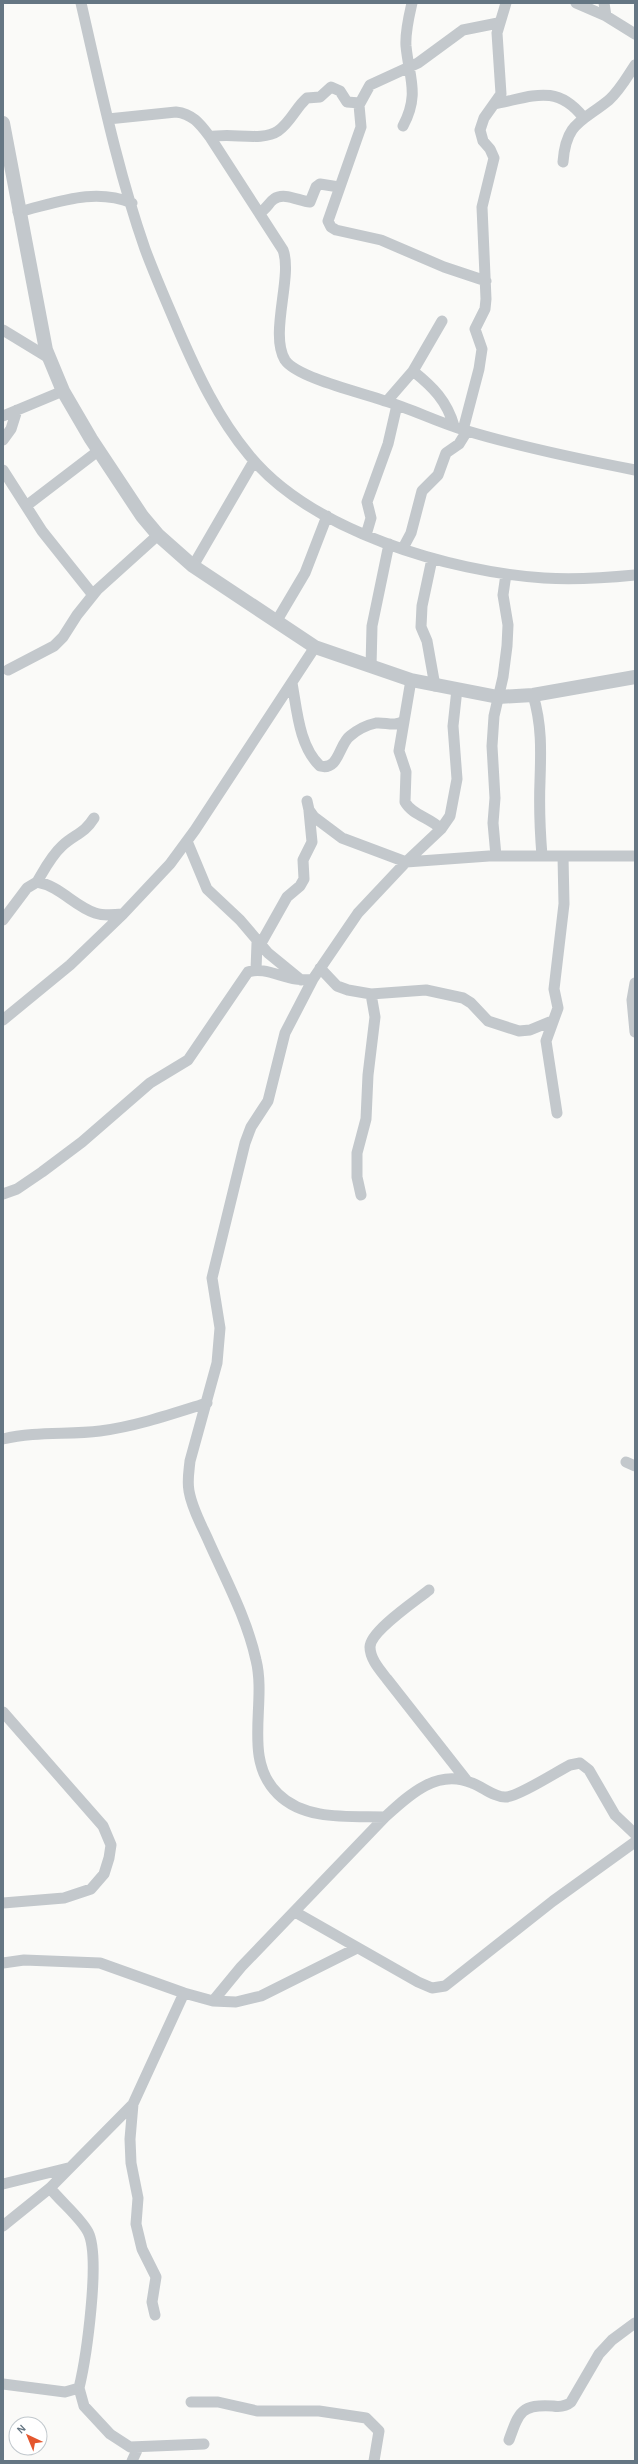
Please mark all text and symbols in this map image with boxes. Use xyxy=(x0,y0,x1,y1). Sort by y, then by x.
north arrow xyxy=(8,2416,48,2456)
text: N xyxy=(15,2423,28,2436)

